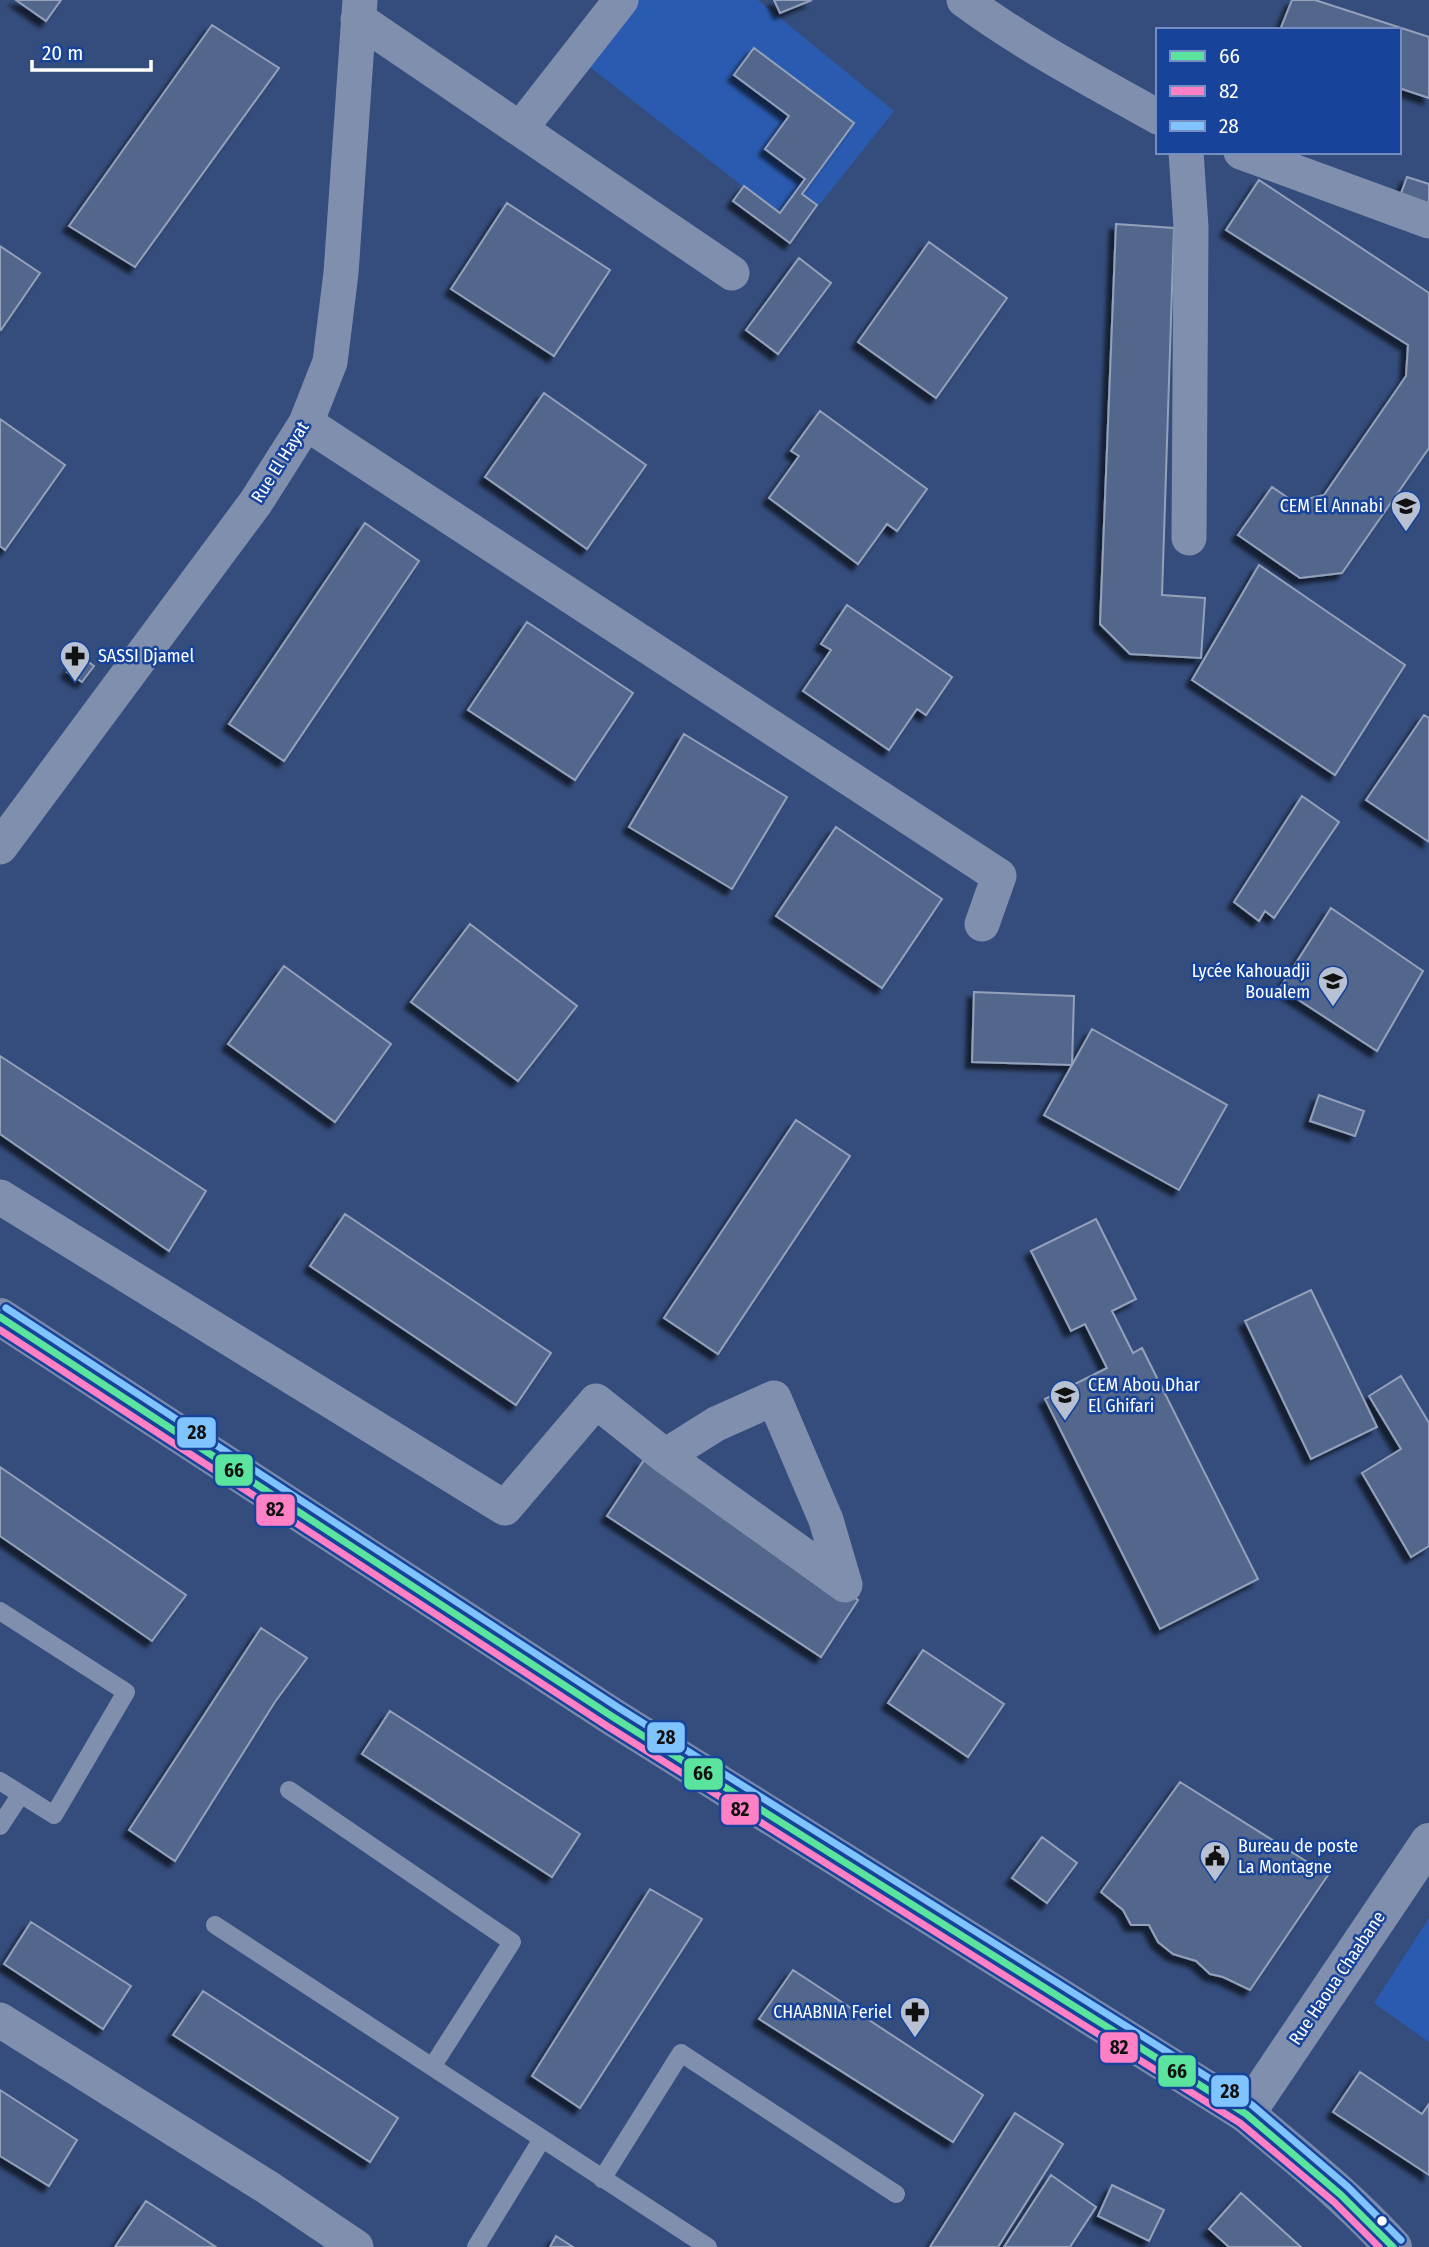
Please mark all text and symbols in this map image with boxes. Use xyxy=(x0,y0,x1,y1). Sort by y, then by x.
scale bar xyxy=(32,28,150,72)
legend xyxy=(1156,28,1401,154)
text: 20 m xyxy=(42,40,83,66)
text: 66 xyxy=(1219,43,1240,69)
text: 82 xyxy=(1219,78,1239,104)
text: 28 xyxy=(1219,113,1239,139)
street label: Rue El Hayat xyxy=(246,417,314,507)
school or university icon: CEM El Annabi xyxy=(1389,489,1423,533)
place label: CEM El Annabi xyxy=(1280,495,1383,517)
pharmacy icon: SASSI Djamel xyxy=(58,639,92,683)
place label: SASSI Djamel xyxy=(98,645,194,667)
place label: Lycée Kahouadji Boualem xyxy=(1192,960,1310,1003)
school or university icon: Lycée Kahouadji Boualem xyxy=(1316,964,1350,1008)
place label: CEM Abou Dhar El Ghifari xyxy=(1088,1374,1201,1417)
school or university icon: CEM Abou Dhar El Ghifari xyxy=(1048,1378,1082,1422)
line badge: 28 xyxy=(176,1416,217,1449)
text: 28 xyxy=(187,1421,206,1444)
line badge: 66 xyxy=(214,1453,254,1487)
text: 66 xyxy=(224,1459,244,1482)
line badge: 82 xyxy=(255,1493,296,1527)
text: 82 xyxy=(266,1498,285,1521)
line badge: 28 xyxy=(646,1721,686,1754)
text: 28 xyxy=(656,1726,675,1749)
line badge: 66 xyxy=(683,1757,724,1791)
text: 66 xyxy=(693,1762,713,1785)
line badge: 82 xyxy=(720,1793,760,1826)
text: 82 xyxy=(731,1798,750,1821)
place label: Bureau de poste La Montagne xyxy=(1238,1835,1358,1878)
public building icon: Bureau de poste La Montagne xyxy=(1198,1839,1232,1883)
street label: Rue Haoua Chaabane xyxy=(1284,1907,1390,2049)
pharmacy icon: CHAABNIA Feriel xyxy=(898,1995,932,2039)
place label: CHAABNIA Feriel xyxy=(773,2001,892,2023)
line badge: 82 xyxy=(1099,2031,1139,2064)
text: 82 xyxy=(1110,2036,1129,2059)
line badge: 66 xyxy=(1157,2054,1197,2088)
text: 66 xyxy=(1167,2060,1187,2083)
line badge: 28 xyxy=(1210,2074,1250,2108)
text: 28 xyxy=(1220,2080,1239,2103)
unlabelled marker xyxy=(1375,2214,1389,2228)

